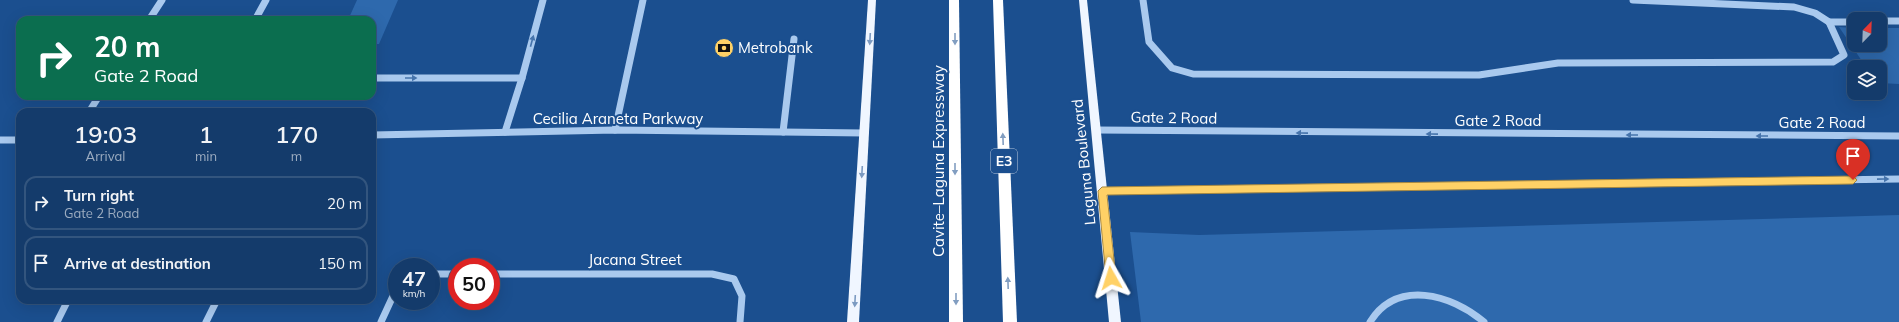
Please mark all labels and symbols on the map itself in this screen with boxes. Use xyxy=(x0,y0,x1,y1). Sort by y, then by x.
north arrow xyxy=(1847,12,1887,52)
one-way arrow xyxy=(866,33,873,45)
one-way arrow xyxy=(952,33,958,46)
one-way arrow xyxy=(529,34,535,46)
bank icon: Metrobank xyxy=(713,37,735,59)
place label: Metrobank xyxy=(738,38,813,57)
street label: Cavite–Laguna Expressway xyxy=(929,65,948,257)
one-way arrow xyxy=(405,75,418,81)
street label: Laguna Boulevard xyxy=(1067,98,1100,226)
street label: Gate 2 Road xyxy=(1130,107,1218,128)
street label: Cecilia Araneta Parkway xyxy=(533,109,703,128)
street label: Gate 2 Road xyxy=(1455,111,1541,130)
street label: Gate 2 Road xyxy=(1779,113,1865,132)
one-way arrow xyxy=(1295,130,1308,136)
one-way arrow xyxy=(1425,131,1438,137)
one-way arrow xyxy=(1000,132,1006,145)
one-way arrow xyxy=(1625,132,1638,138)
one-way arrow xyxy=(1755,133,1768,139)
pin xyxy=(1836,139,1870,180)
road number: E3 xyxy=(991,149,1017,173)
one-way arrow xyxy=(952,163,958,176)
one-way arrow xyxy=(859,166,865,179)
one-way arrow xyxy=(1877,176,1889,183)
street label: Jacana Street xyxy=(588,250,682,269)
position arrow xyxy=(1090,257,1132,299)
speed limit sign: 50 xyxy=(448,258,500,310)
one-way arrow xyxy=(1005,276,1011,289)
one-way arrow xyxy=(953,293,959,306)
one-way arrow xyxy=(851,295,858,308)

